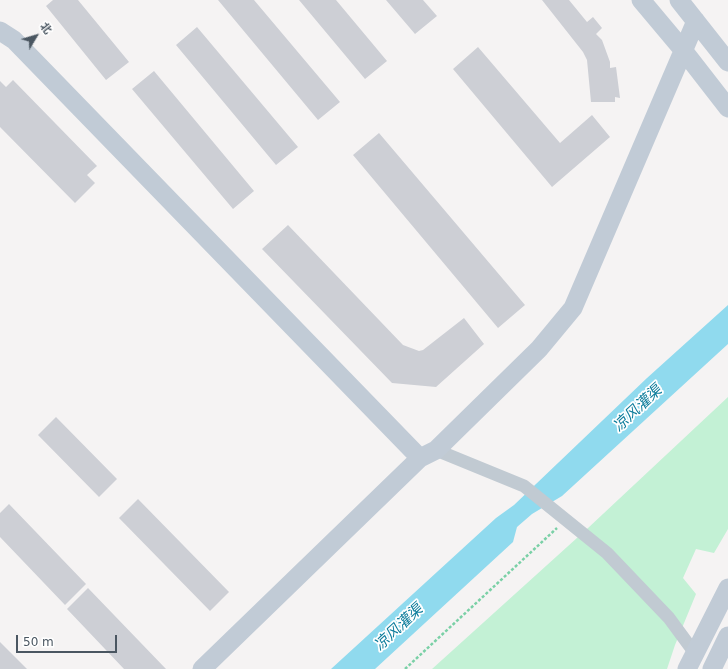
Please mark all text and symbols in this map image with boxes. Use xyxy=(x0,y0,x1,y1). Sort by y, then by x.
north arrow xyxy=(16,16,56,56)
text: 北 xyxy=(37,20,54,37)
water label: 凉风灌渠 xyxy=(610,382,666,436)
water label: 凉风灌渠 xyxy=(371,601,427,655)
scale bar xyxy=(18,627,119,653)
text: 50 m xyxy=(23,635,54,649)

